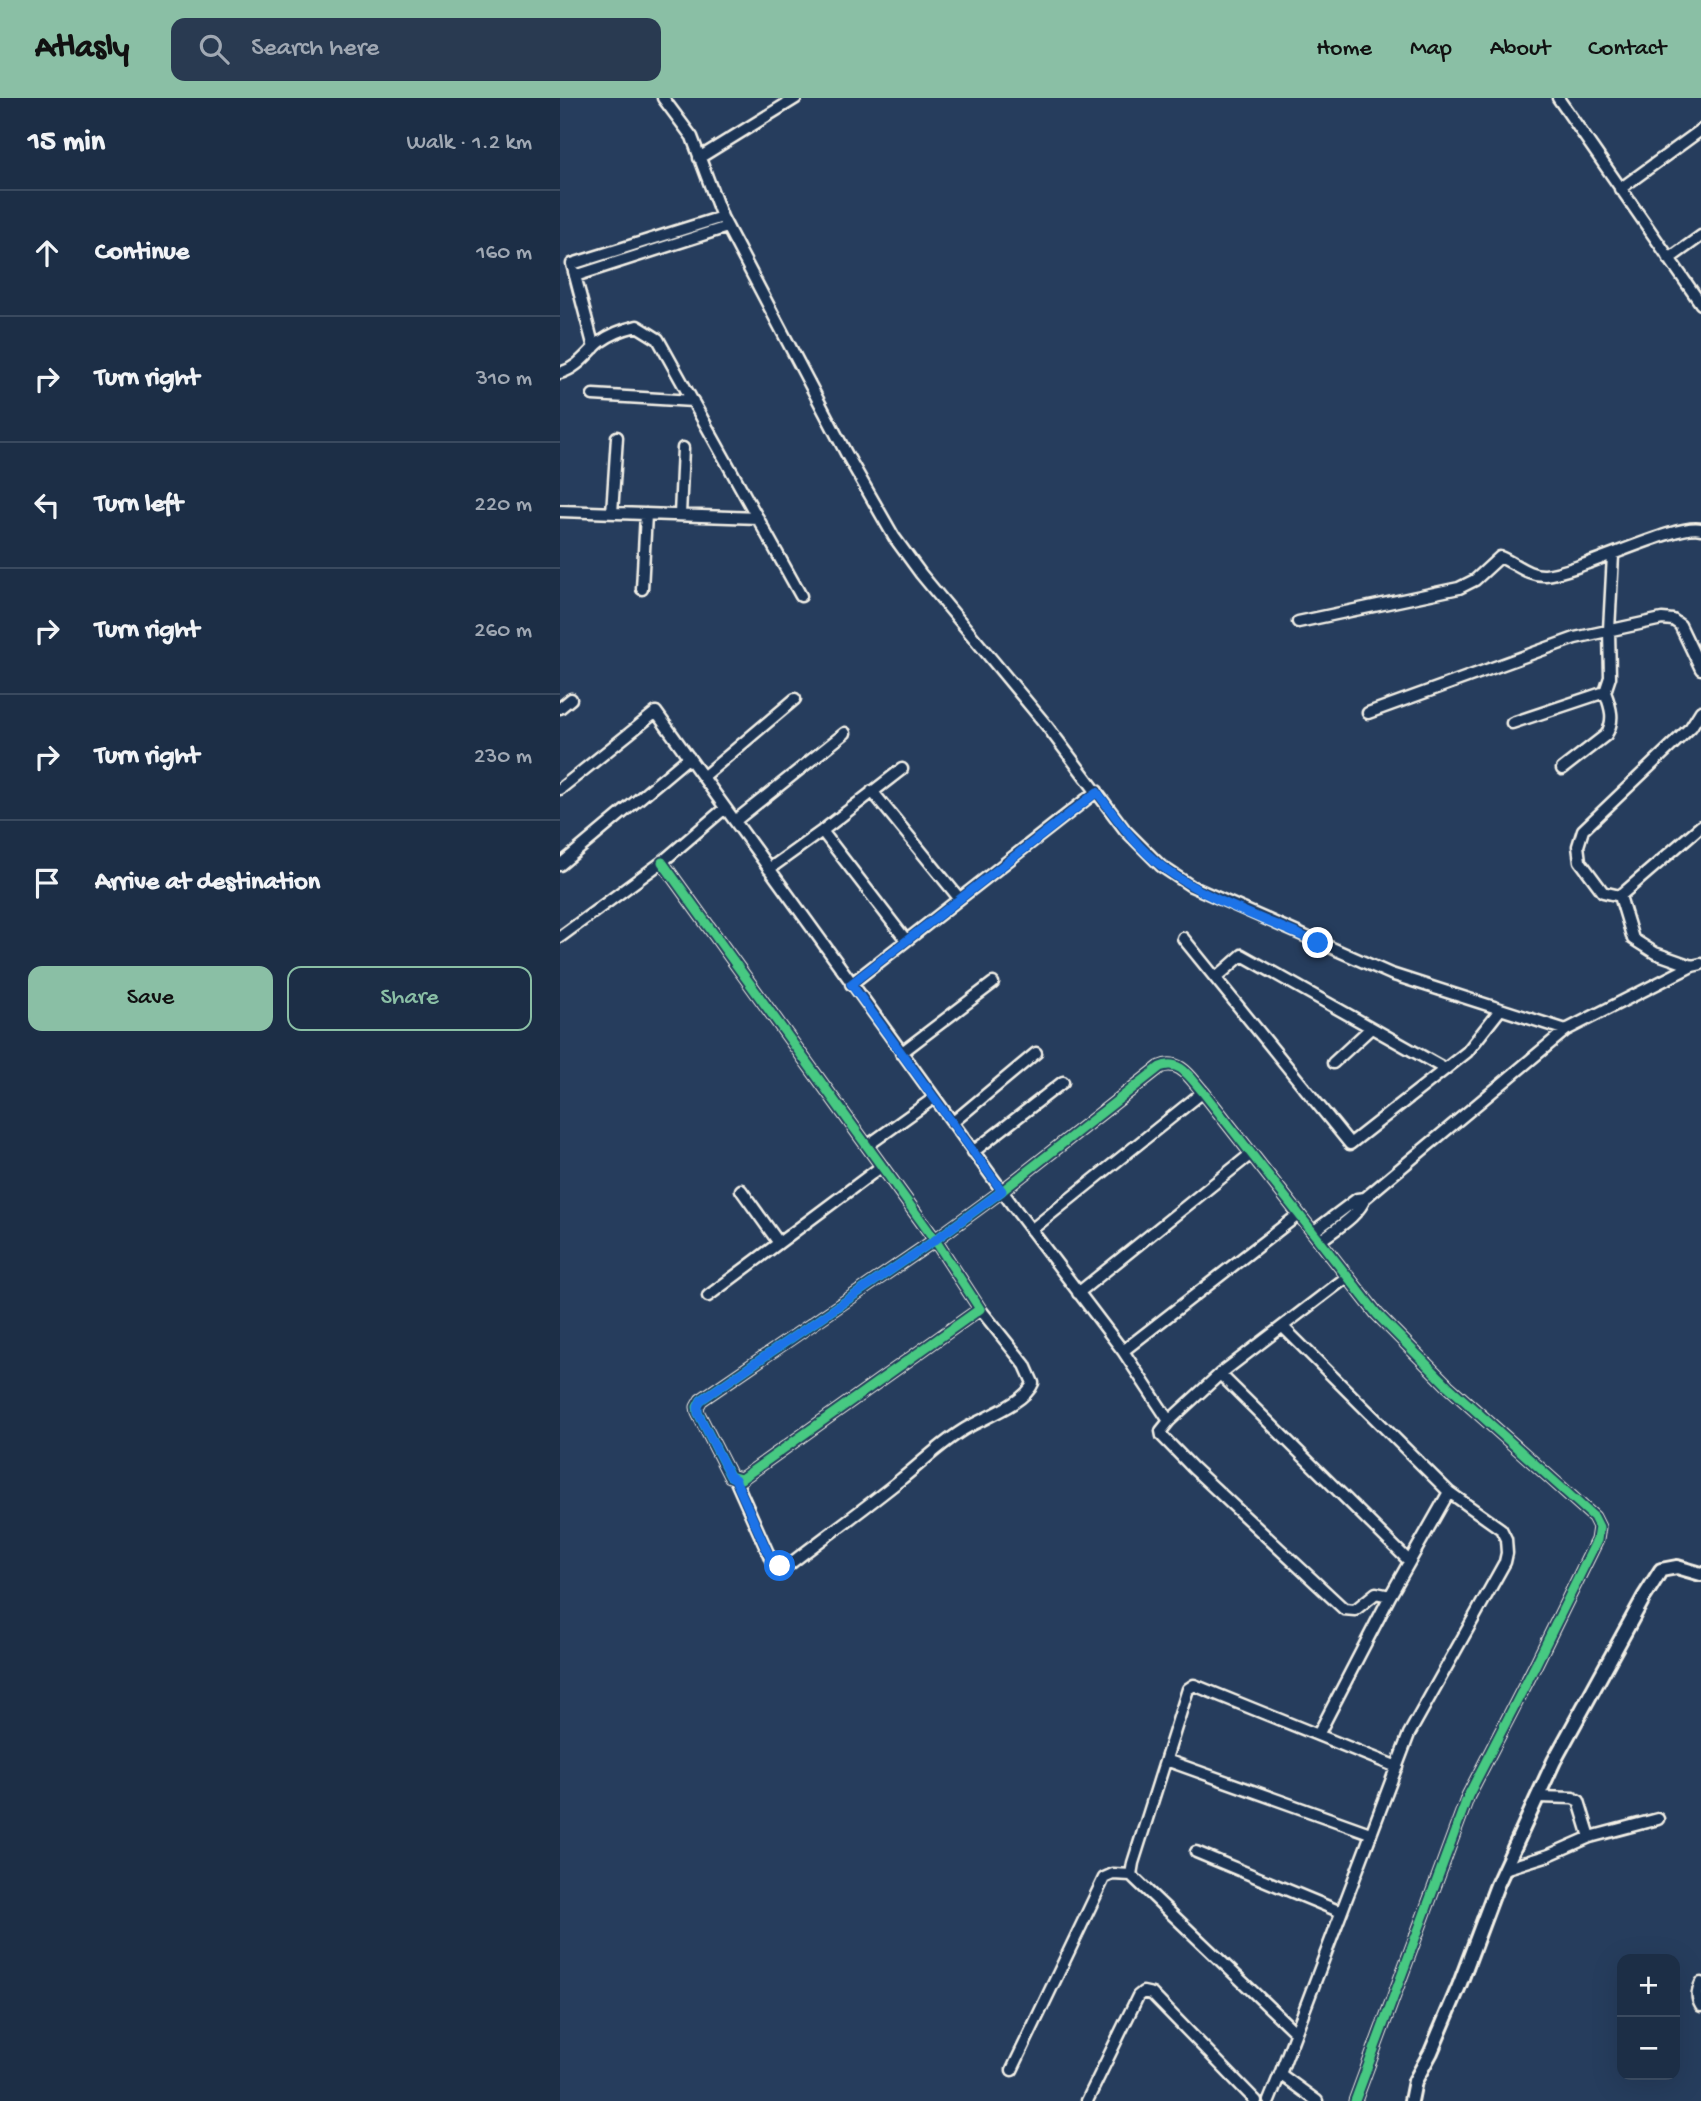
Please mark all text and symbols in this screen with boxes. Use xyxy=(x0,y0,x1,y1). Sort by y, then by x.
search box xyxy=(171,18,661,81)
text: Atlasly xyxy=(35,30,129,68)
icon: search xyxy=(195,30,233,68)
text: Search here xyxy=(251,34,379,65)
text: Home xyxy=(1316,35,1372,64)
text: Map xyxy=(1410,35,1452,64)
text: About xyxy=(1490,35,1550,64)
text: Contact xyxy=(1588,35,1666,64)
text: 15 min xyxy=(28,126,105,161)
text: Walk · 1.2 km xyxy=(406,130,532,157)
icon: ahead xyxy=(28,234,66,272)
text: Continue xyxy=(95,238,189,269)
text: 160 m xyxy=(476,240,532,267)
icon: right xyxy=(28,360,66,398)
text: Turn right xyxy=(95,364,199,395)
text: 310 m xyxy=(476,366,532,393)
icon: left xyxy=(28,486,66,524)
text: Turn left xyxy=(95,490,183,521)
text: 220 m xyxy=(475,492,532,519)
icon: right xyxy=(28,612,66,650)
text: Turn right xyxy=(95,616,199,647)
text: 260 m xyxy=(474,618,532,645)
icon: right xyxy=(28,738,66,776)
text: Turn right xyxy=(95,742,199,773)
text: 230 m xyxy=(474,744,532,771)
icon: arrive xyxy=(28,864,66,902)
text: Arrive at destination xyxy=(95,868,320,899)
route end xyxy=(1302,927,1333,958)
button: Save xyxy=(28,966,273,1031)
button: Share xyxy=(287,966,532,1031)
route start xyxy=(764,1550,795,1581)
map controls xyxy=(1617,1954,1680,2080)
button: + xyxy=(1617,1954,1680,2017)
button: − xyxy=(1617,2017,1680,2080)

